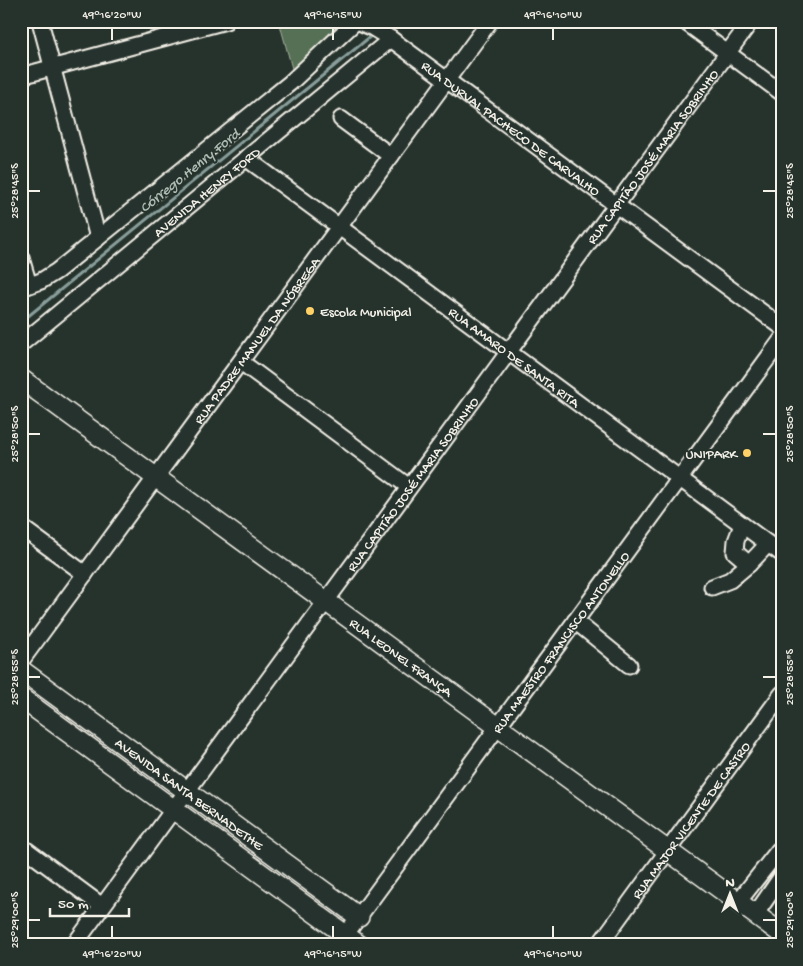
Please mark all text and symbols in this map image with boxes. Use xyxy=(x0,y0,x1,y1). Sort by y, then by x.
text: 49°16'20"W xyxy=(83,9,141,23)
text: 49°16'15"W xyxy=(304,9,362,23)
text: 49°16'10"W xyxy=(524,9,582,23)
street label: RUA DURVAL PACHECO DE CARVALHO xyxy=(417,58,603,201)
street label: RUA CAPITÃO JOSÉ MARIA SOBRINHO xyxy=(584,66,724,248)
water label: Córrego Henry Ford xyxy=(137,124,246,217)
street label: AVENIDA HENRY FORD xyxy=(151,144,265,242)
text: 25°28'45"S xyxy=(9,163,23,219)
text: 25°28'45"S xyxy=(784,163,798,219)
street label: RUA PADRE MANUEL DA NÓBREGA xyxy=(192,254,325,428)
street label: RUA AMARO DE SANTA RITA xyxy=(444,304,583,413)
marker: Escola Municipal xyxy=(304,305,316,317)
place label: Escola Municipal xyxy=(320,305,412,322)
street label: RUA CAPITÃO JOSÉ MARIA SOBRINHO xyxy=(344,394,484,576)
text: 25°28'50"S xyxy=(9,405,23,462)
text: 25°28'50"S xyxy=(784,405,798,462)
place label: UNIPARK xyxy=(685,447,738,464)
marker: UNIPARK xyxy=(741,447,753,459)
street label: RUA MAESTRO FRANCISCO ANTONELLO xyxy=(490,548,635,737)
street label: RUA LEONEL FRANÇA xyxy=(345,615,456,702)
text: 25°28'55"S xyxy=(9,648,23,705)
text: 25°28'55"S xyxy=(784,648,798,705)
street label: AVENIDA SANTA BERNADETHE xyxy=(111,735,267,856)
street label: RUA MAJOR VICENTE DE CASTRO xyxy=(627,737,753,901)
north arrow xyxy=(706,868,756,918)
scale bar xyxy=(50,886,129,918)
text: 25°29'00"S xyxy=(9,891,23,948)
text: 25°29'00"S xyxy=(784,891,798,948)
text: 50 m xyxy=(58,896,89,914)
text: 49°16'20"W xyxy=(83,948,141,962)
text: 49°16'15"W xyxy=(304,948,362,962)
text: 49°16'10"W xyxy=(524,948,582,962)

